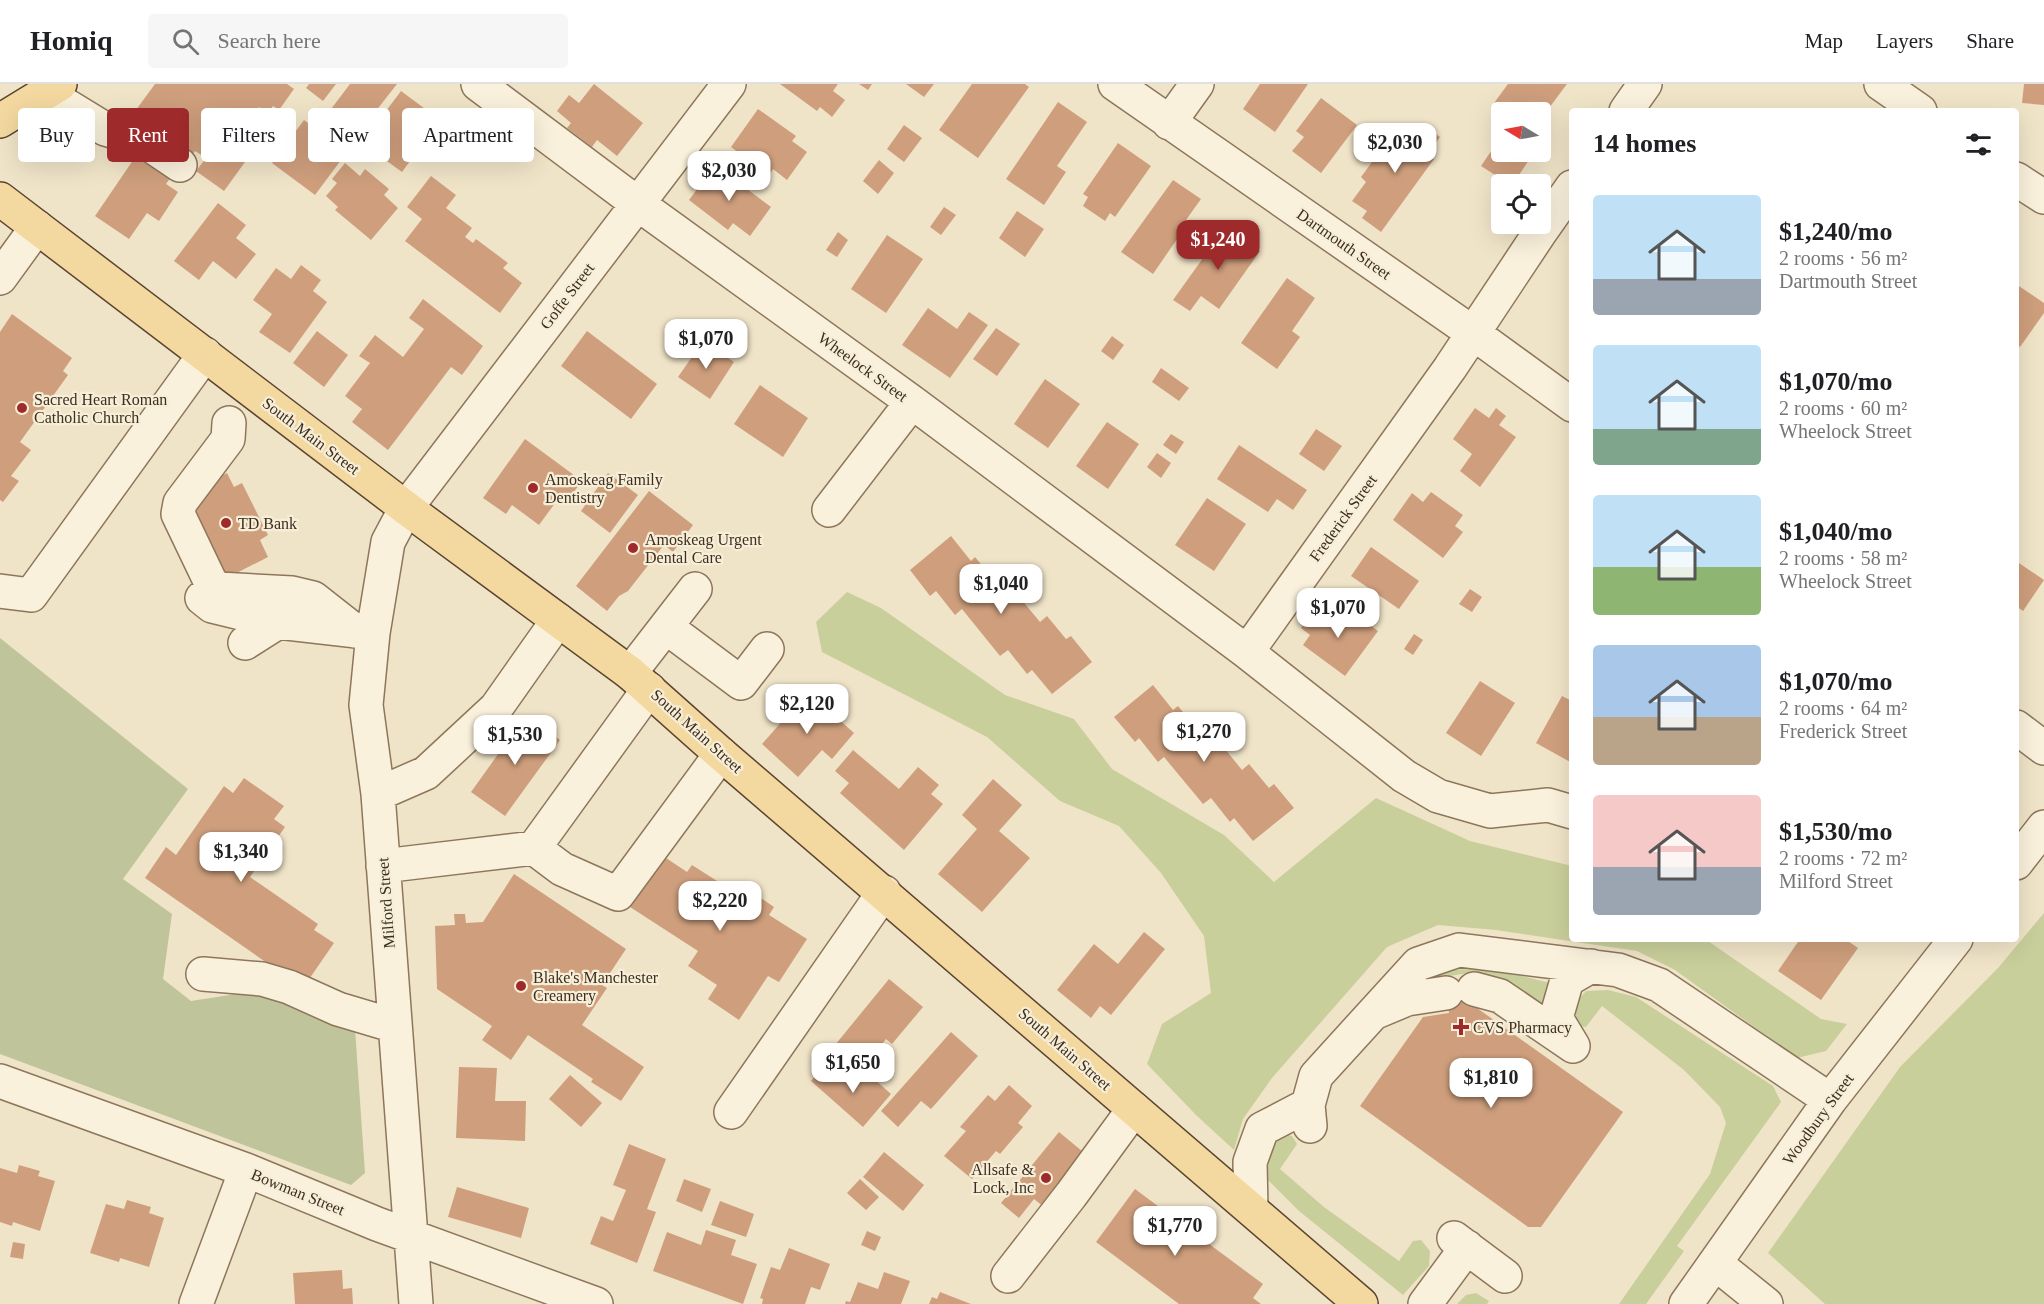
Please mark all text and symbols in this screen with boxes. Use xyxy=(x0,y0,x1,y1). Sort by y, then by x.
search box xyxy=(148,14,568,68)
text: Homiq xyxy=(30,25,112,56)
icon: search xyxy=(169,25,202,58)
text: Search here xyxy=(217,28,321,53)
text: Map xyxy=(1805,29,1843,53)
text: Layers xyxy=(1876,29,1933,53)
text: Share xyxy=(1966,29,2014,53)
north arrow xyxy=(1491,102,1551,162)
map controls xyxy=(1491,102,1551,234)
chip: Buy xyxy=(18,108,95,162)
chip: Rent xyxy=(107,108,189,162)
chip: Filters xyxy=(201,108,296,162)
chip: New xyxy=(308,108,390,162)
chip: Apartment xyxy=(402,108,534,162)
pin: $2,030 xyxy=(1346,123,1444,174)
icon: filters xyxy=(1962,128,1995,161)
text: 14 homes xyxy=(1593,129,1696,158)
text: $2,030 xyxy=(1368,131,1423,153)
pin: $2,030 xyxy=(680,151,778,202)
text: $2,030 xyxy=(702,159,757,181)
button: locate xyxy=(1491,174,1551,234)
street label: Dartmouth Street xyxy=(1294,205,1395,283)
text: $1,240/mo xyxy=(1779,217,1892,246)
icon: home xyxy=(1641,219,1713,291)
pin: $1,240 xyxy=(1169,220,1267,271)
text: $1,240 xyxy=(1191,228,1246,250)
text: 2 rooms · 56 m² xyxy=(1779,247,1907,269)
street label: Goffe Street xyxy=(537,259,598,332)
text: Dartmouth Street xyxy=(1779,270,1917,292)
pin: $1,070 xyxy=(657,319,755,370)
text: $1,070 xyxy=(679,327,734,349)
street label: Wheelock Street xyxy=(815,329,911,405)
text: $1,070/mo xyxy=(1779,367,1892,396)
icon: home xyxy=(1641,369,1713,441)
place label: Sacred Heart Roman Catholic Church xyxy=(34,391,167,426)
street label: South Main Street xyxy=(259,394,363,478)
text: 2 rooms · 60 m² xyxy=(1779,397,1907,419)
marker: Sacred Heart Roman Catholic Church xyxy=(15,401,29,415)
text: Wheelock Street xyxy=(1779,420,1912,442)
place label: Amoskeag Family Dentistry xyxy=(545,471,663,507)
street label: Frederick Street xyxy=(1306,471,1380,565)
marker: Amoskeag Family Dentistry xyxy=(526,481,540,495)
place label: TD Bank xyxy=(238,515,297,532)
marker: TD Bank xyxy=(219,516,233,530)
text: $1,040/mo xyxy=(1779,517,1892,546)
icon: home xyxy=(1641,519,1713,591)
place label: Amoskeag Urgent Dental Care xyxy=(645,531,762,566)
marker: Amoskeag Urgent Dental Care xyxy=(626,541,640,555)
text: 2 rooms · 58 m² xyxy=(1779,547,1907,569)
pin: $1,040 xyxy=(952,564,1050,615)
text: Wheelock Street xyxy=(1779,570,1912,592)
text: $1,040 xyxy=(974,572,1029,594)
pin: $1,070 xyxy=(1289,588,1387,639)
text: $1,070 xyxy=(1311,596,1366,618)
text: $1,070/mo xyxy=(1779,667,1892,696)
icon: home xyxy=(1641,669,1713,741)
pin: $2,120 xyxy=(758,684,856,735)
street label: South Main Street xyxy=(648,686,746,777)
text: $2,120 xyxy=(780,692,835,714)
text: 2 rooms · 64 m² xyxy=(1779,697,1907,719)
pin: $1,270 xyxy=(1155,712,1253,763)
pin: $1,530 xyxy=(466,715,564,766)
text: $1,270 xyxy=(1177,720,1232,742)
text: Frederick Street xyxy=(1779,720,1907,742)
text: $1,530 xyxy=(488,723,543,745)
text: $1,530/mo xyxy=(1779,817,1892,846)
icon: home xyxy=(1641,819,1713,891)
pin: $1,340 xyxy=(192,832,290,883)
text: $1,340 xyxy=(214,840,269,862)
text: 2 rooms · 72 m² xyxy=(1779,847,1907,869)
street label: Milford Street xyxy=(374,856,398,949)
text: Milford Street xyxy=(1779,870,1893,892)
pin: $2,220 xyxy=(671,881,769,932)
text: $2,220 xyxy=(693,889,748,911)
place label: Blake's Manchester Creamery xyxy=(533,969,659,1005)
marker: Blake's Manchester Creamery xyxy=(514,979,528,993)
street label: South Main Street xyxy=(1015,1004,1115,1094)
place label: CVS Pharmacy xyxy=(1473,1019,1572,1037)
marker: CVS Pharmacy xyxy=(1454,1020,1468,1034)
pin: $1,650 xyxy=(804,1043,902,1094)
text: $1,650 xyxy=(826,1051,881,1073)
pin: $1,810 xyxy=(1442,1058,1540,1109)
text: $1,810 xyxy=(1464,1066,1519,1088)
street label: Woodbury Street xyxy=(1779,1070,1858,1168)
place label: Allsafe & Lock, Inc xyxy=(971,1161,1035,1196)
street label: Bowman Street xyxy=(249,1166,348,1219)
marker: Allsafe & Lock, Inc xyxy=(1039,1171,1053,1185)
pin: $1,770 xyxy=(1126,1206,1224,1257)
text: $1,770 xyxy=(1148,1214,1203,1236)

